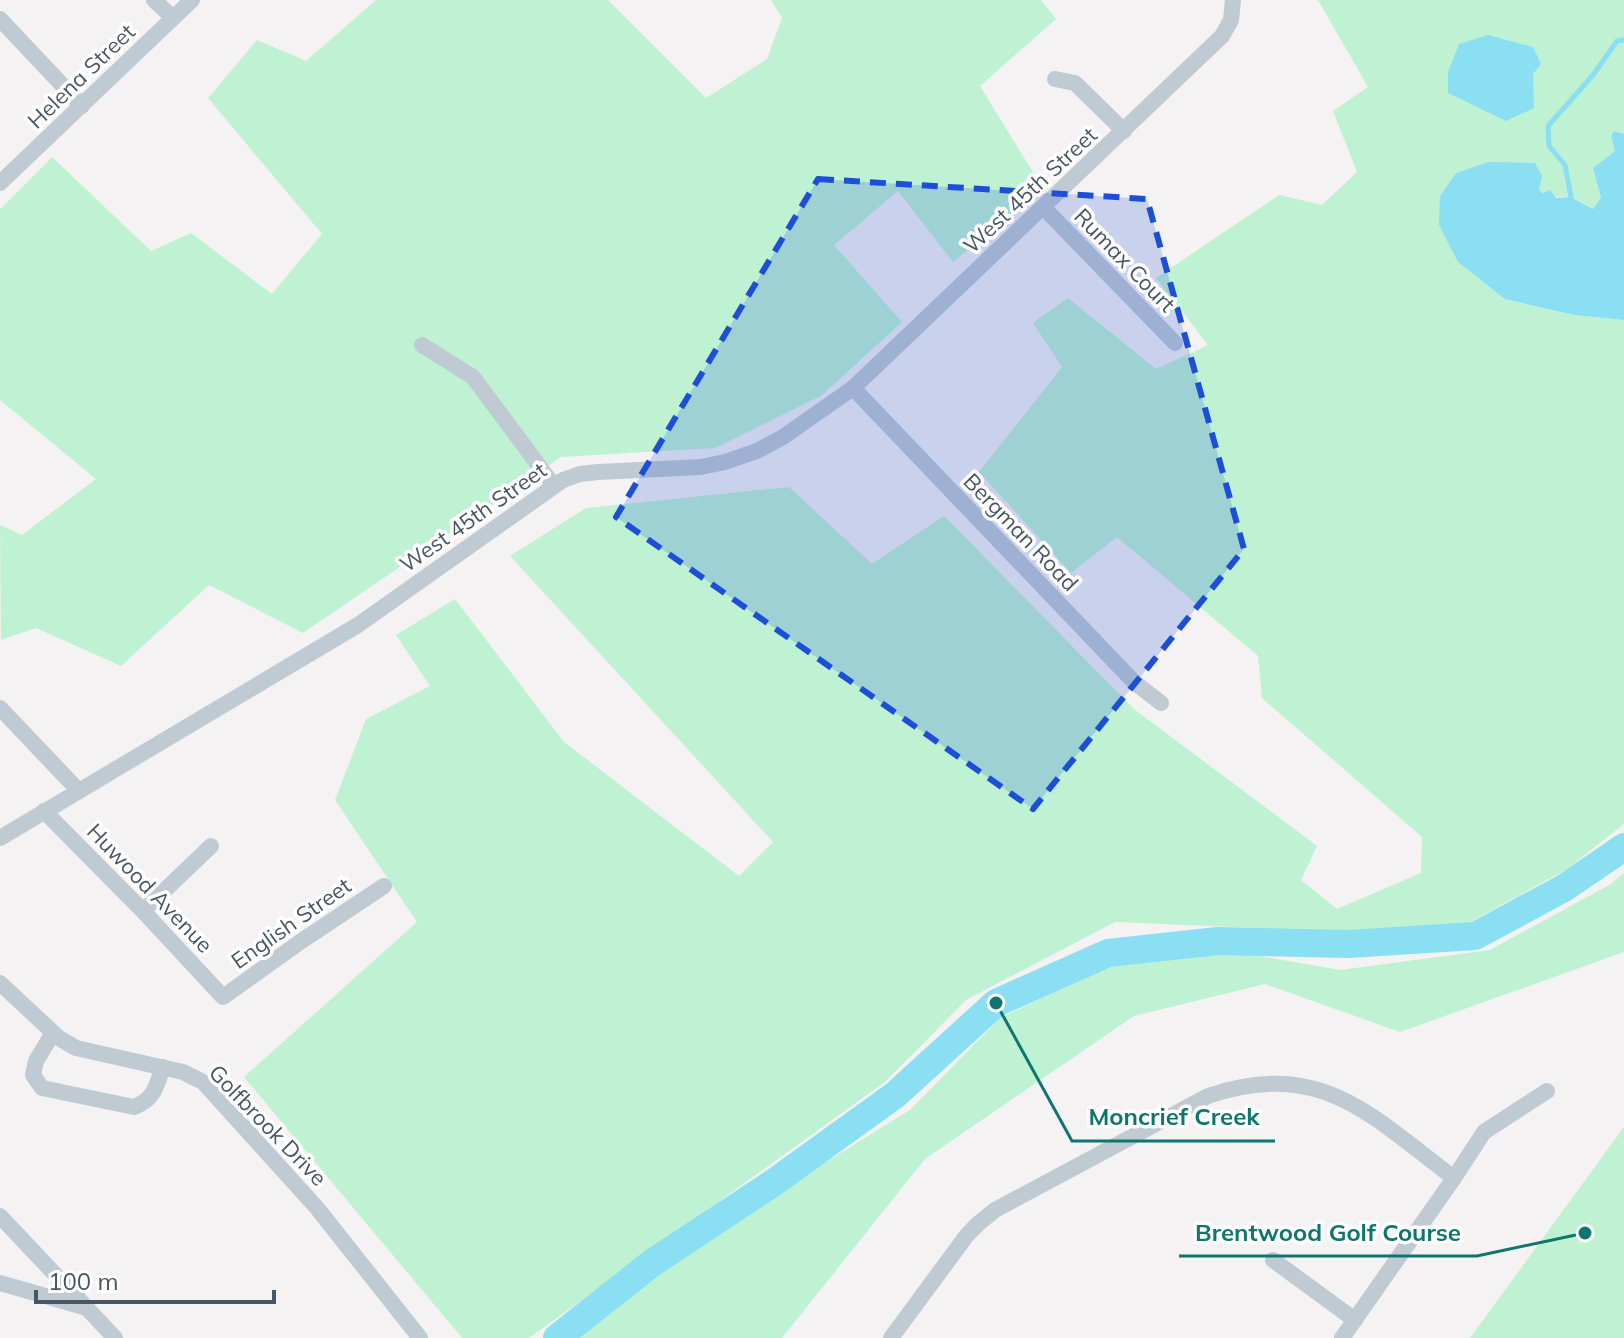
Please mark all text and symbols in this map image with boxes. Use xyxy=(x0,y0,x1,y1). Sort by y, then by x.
street label: Helena Street xyxy=(21,18,141,134)
street label: West 45th Street xyxy=(957,121,1103,259)
street label: Rumax Court xyxy=(1068,202,1182,318)
street label: West 45th Street xyxy=(394,456,552,578)
street label: Bergman Road xyxy=(958,467,1084,597)
street label: Huwood Avenue xyxy=(81,817,219,959)
street label: English Street xyxy=(226,871,357,975)
street label: Golfbrook Drive xyxy=(203,1059,333,1191)
callout: Moncrief Creek xyxy=(1072,1093,1275,1141)
text: Moncrief Creek xyxy=(1088,1101,1260,1131)
callout: Brentwood Golf Course xyxy=(1179,1208,1477,1256)
text: Brentwood Golf Course xyxy=(1195,1217,1461,1247)
scale bar xyxy=(36,1254,274,1304)
text: 100 m xyxy=(48,1266,119,1296)

